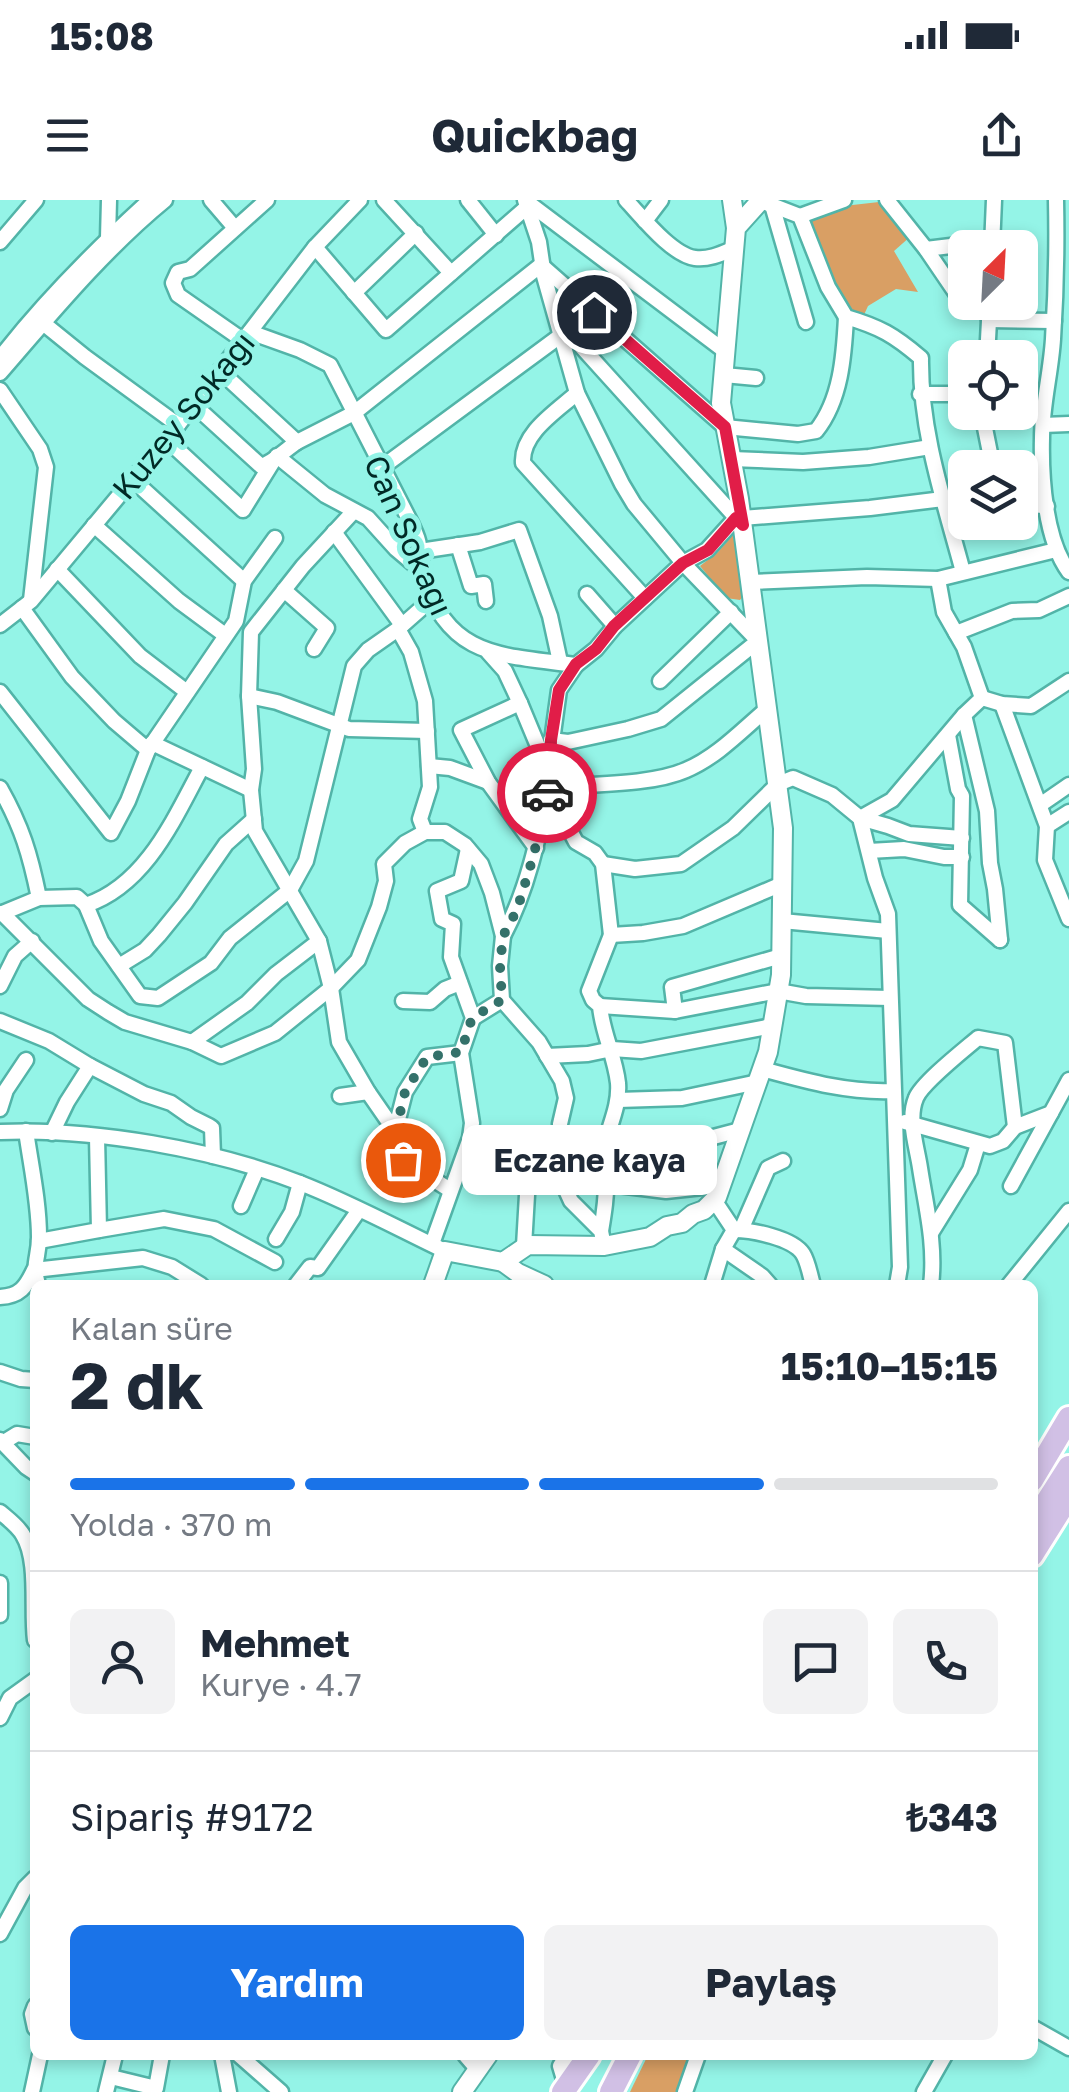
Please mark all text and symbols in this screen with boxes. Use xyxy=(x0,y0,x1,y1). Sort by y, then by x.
text: 15:08 xyxy=(50,13,154,58)
icon: menu xyxy=(40,108,95,163)
text: Quickbag xyxy=(431,108,638,162)
icon: share xyxy=(974,108,1029,163)
north arrow xyxy=(948,230,1038,320)
map controls xyxy=(948,230,1038,540)
pin xyxy=(552,270,637,355)
icon: home xyxy=(567,285,622,340)
street label: Kuzey Sokağı xyxy=(104,323,262,507)
button: locate xyxy=(948,340,1038,430)
street label: Can Sokağı xyxy=(357,449,461,621)
button: layers xyxy=(948,450,1038,540)
courier xyxy=(497,743,597,843)
icon: car xyxy=(520,766,575,821)
pin xyxy=(361,1118,446,1203)
callout: Eczane kaya xyxy=(463,1125,718,1195)
icon: bag xyxy=(376,1133,431,1188)
text: Eczane kaya xyxy=(493,1141,686,1179)
text: Kalan süre xyxy=(70,1309,233,1347)
text: 15:10–15:15 xyxy=(781,1343,998,1388)
text: 2 dk xyxy=(70,1345,204,1423)
text: Yolda · 370 m xyxy=(70,1505,272,1543)
button: person xyxy=(70,1609,175,1714)
button: chat xyxy=(763,1609,868,1714)
button: phone xyxy=(893,1609,998,1714)
text: Mehmet xyxy=(200,1620,350,1665)
text: Kurye · 4.7 xyxy=(200,1665,362,1703)
text: Sipariş #9172 xyxy=(70,1794,313,1839)
text: ₺343 xyxy=(906,1794,998,1839)
button: Yardım xyxy=(70,1925,524,2040)
button: Paylaş xyxy=(544,1925,998,2040)

